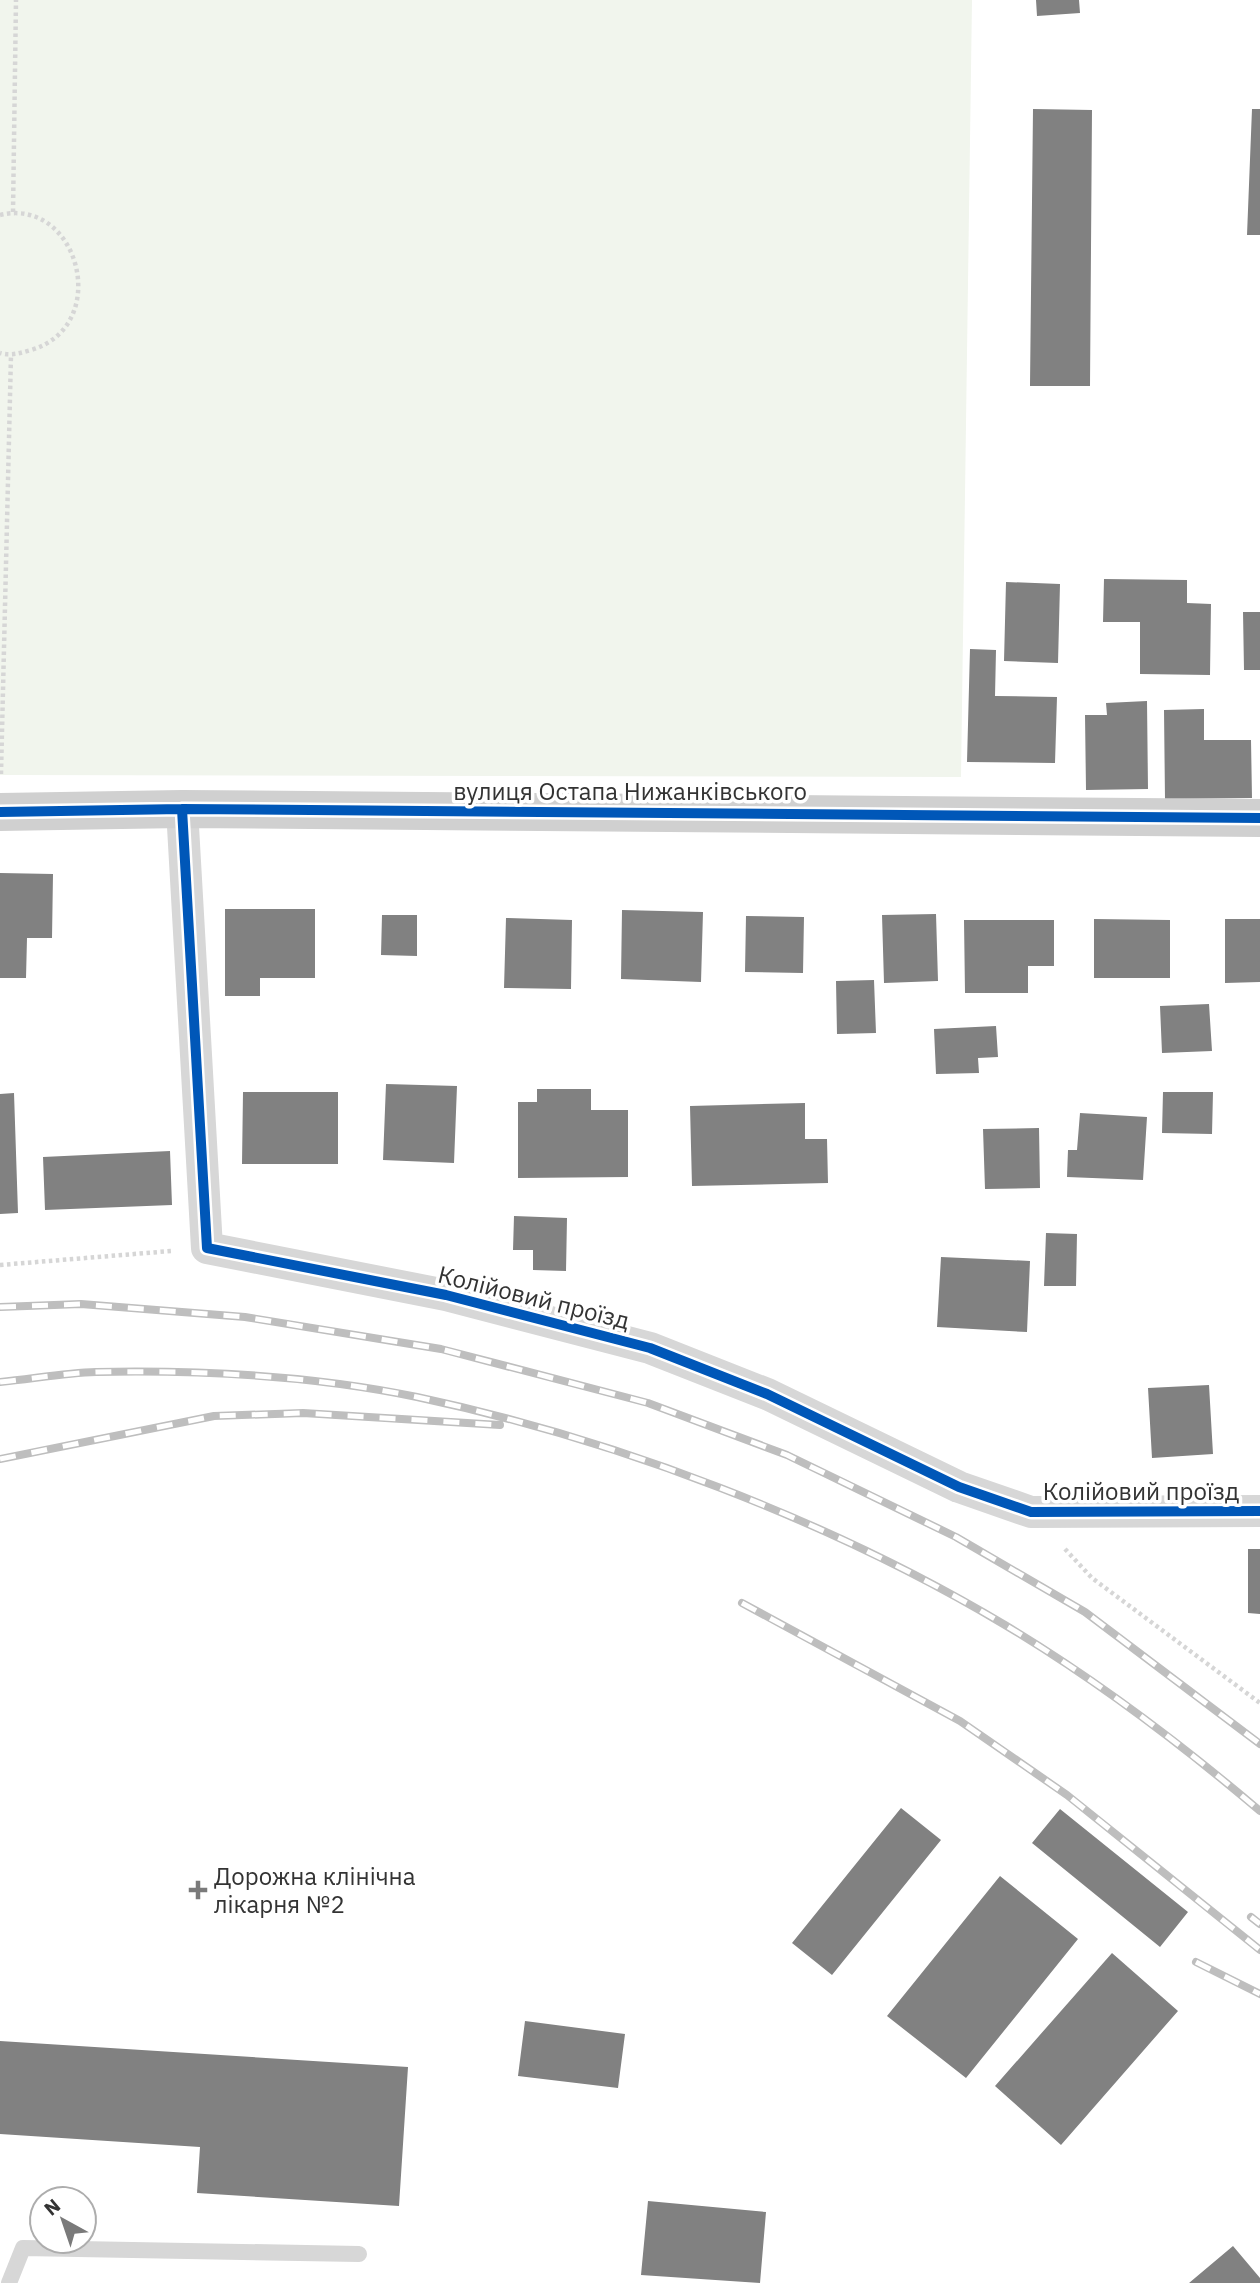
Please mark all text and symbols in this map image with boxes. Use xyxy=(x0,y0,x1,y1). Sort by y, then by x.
street label: вулиця Остапа Нижанківського xyxy=(453,775,807,807)
street label: Колійовий проїзд xyxy=(435,1258,633,1336)
street label: Колійовий проїзд xyxy=(1043,1475,1239,1507)
place label: Дорожна клінічна лікарня №2 xyxy=(214,1860,416,1920)
marker: Дорожна клінічна лікарня №2 xyxy=(188,1880,208,1900)
north arrow xyxy=(28,2185,98,2255)
text: N xyxy=(39,2193,65,2221)

